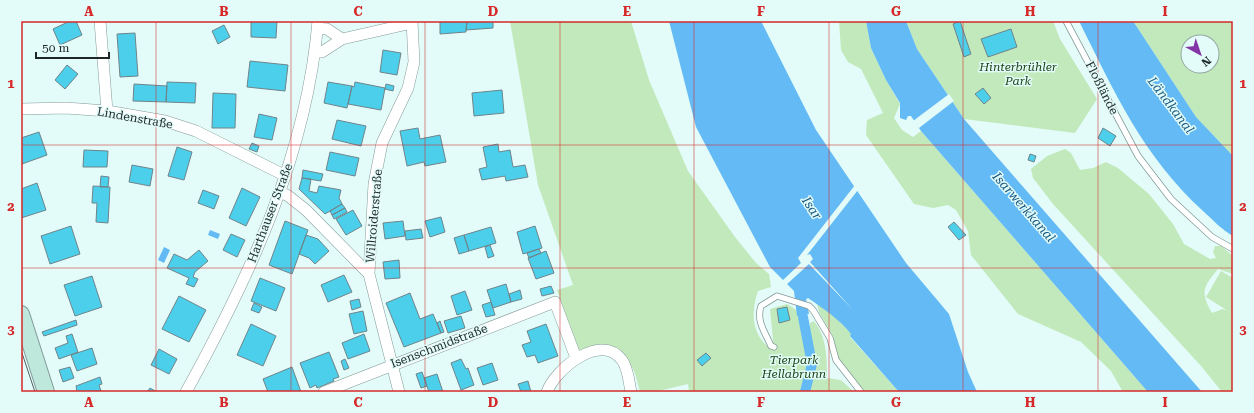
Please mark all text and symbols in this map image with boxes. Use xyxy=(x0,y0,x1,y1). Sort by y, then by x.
text: A xyxy=(84,4,94,19)
text: B xyxy=(219,4,229,19)
text: C xyxy=(353,4,363,19)
text: D xyxy=(488,4,498,19)
text: E xyxy=(623,4,631,19)
text: F xyxy=(757,4,765,19)
text: G xyxy=(891,4,901,19)
text: H xyxy=(1025,4,1036,19)
text: I xyxy=(1162,4,1168,19)
scale bar xyxy=(36,34,109,60)
north arrow xyxy=(1180,34,1220,74)
text: 50 m xyxy=(42,41,69,55)
text: N xyxy=(1198,54,1214,69)
street label: Floßlände xyxy=(1083,59,1122,117)
park label: Hinterbrühler Park xyxy=(978,60,1057,88)
water label: Ländkanal xyxy=(1144,73,1197,136)
text: 1 xyxy=(7,76,15,91)
text: 1 xyxy=(1239,76,1247,91)
street label: Lindenstraße xyxy=(96,104,174,132)
street label: Harthauser Straße xyxy=(245,161,296,265)
street label: Willroiderstraße xyxy=(363,168,385,264)
water label: Isarwerkkanal xyxy=(989,168,1058,245)
water label: Isar xyxy=(798,193,825,223)
text: 2 xyxy=(7,199,15,214)
text: 2 xyxy=(1239,199,1247,214)
street label: Isenschmidstraße xyxy=(389,321,490,371)
text: 3 xyxy=(7,322,15,337)
text: 3 xyxy=(1239,322,1247,337)
park label: Tierpark Hellabrunn xyxy=(761,353,826,381)
text: A xyxy=(84,395,94,410)
text: B xyxy=(219,395,229,410)
text: C xyxy=(353,395,363,410)
text: D xyxy=(488,395,498,410)
text: E xyxy=(623,395,631,410)
text: F xyxy=(757,395,765,410)
text: G xyxy=(891,395,901,410)
text: H xyxy=(1025,395,1036,410)
text: I xyxy=(1162,395,1168,410)

